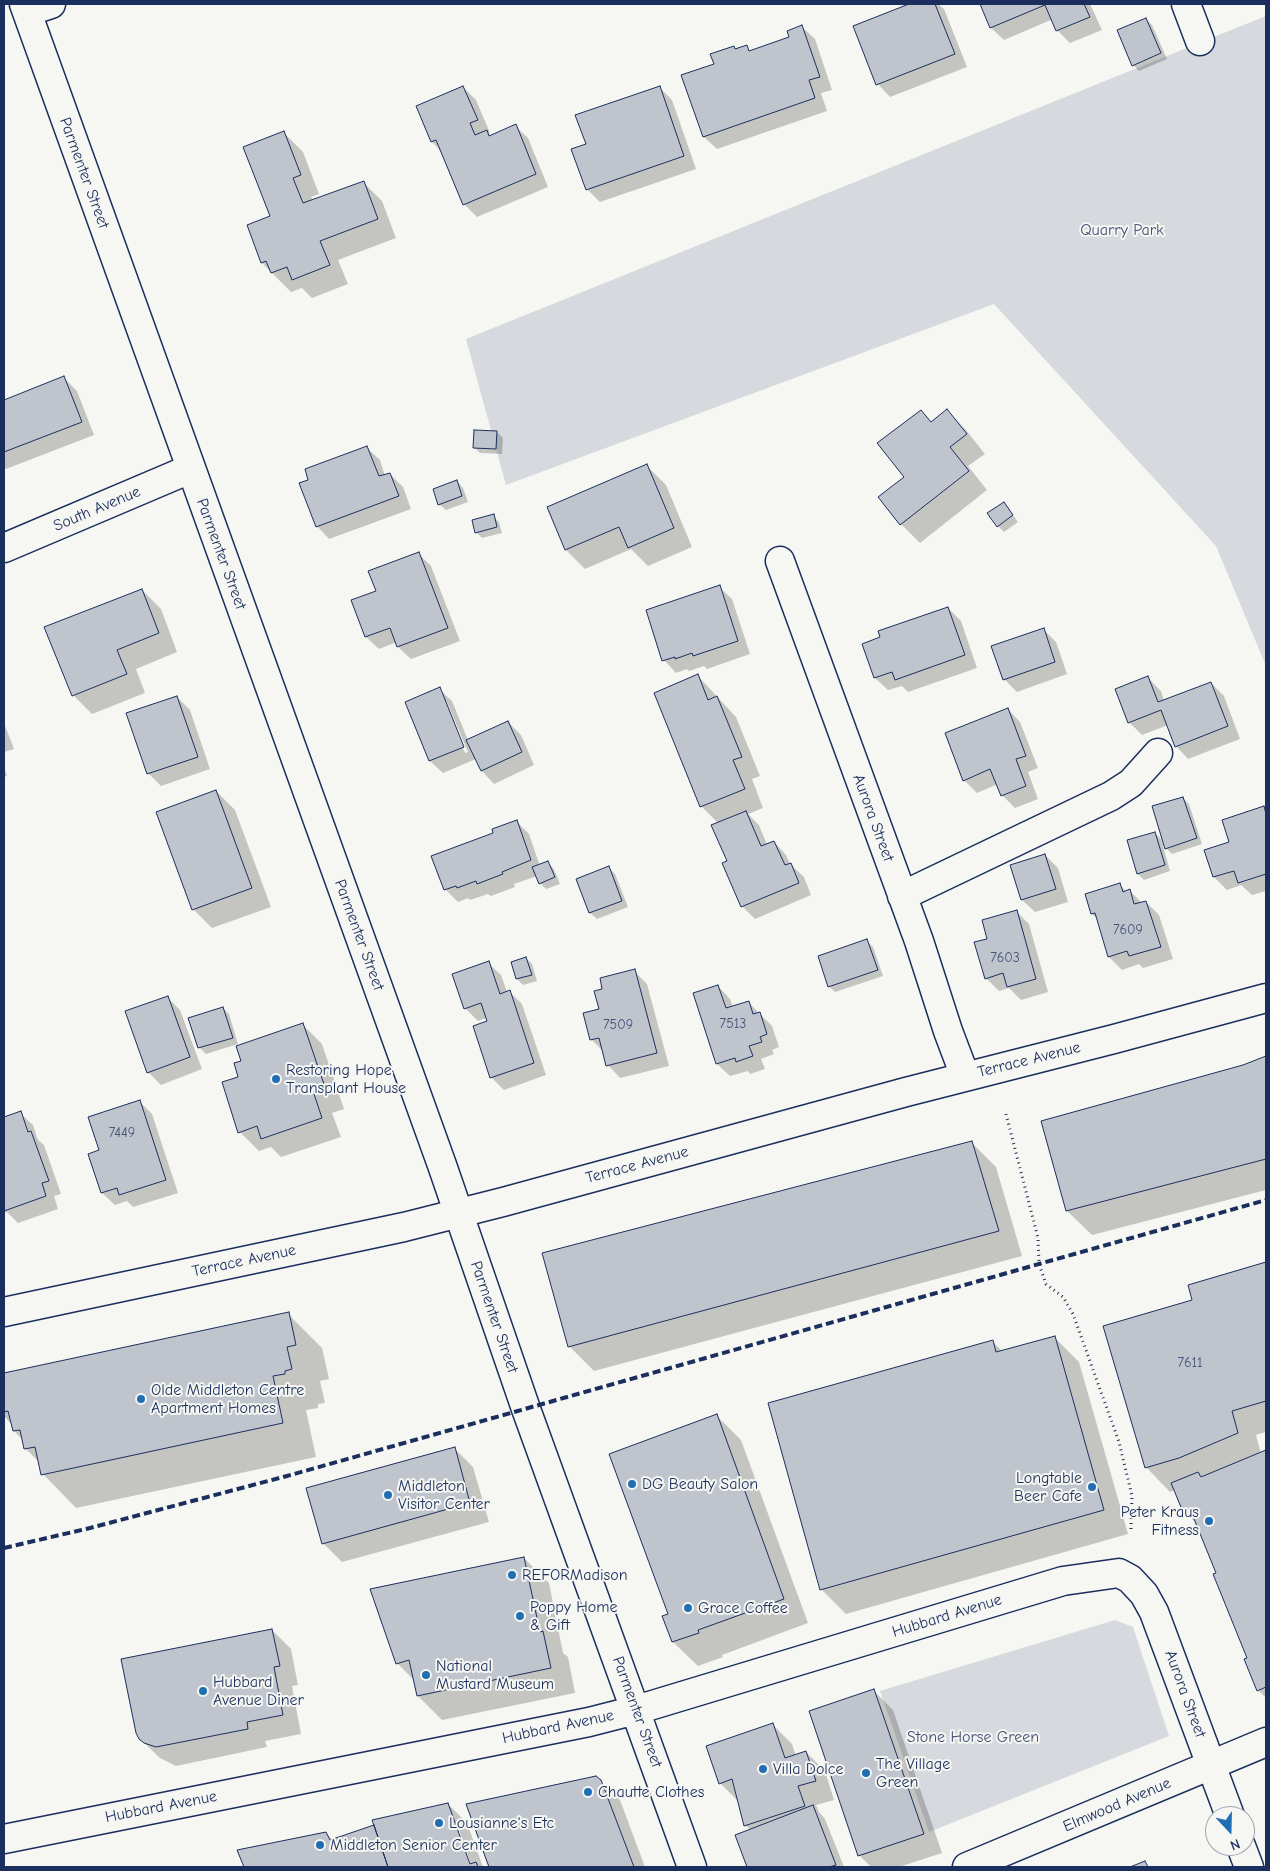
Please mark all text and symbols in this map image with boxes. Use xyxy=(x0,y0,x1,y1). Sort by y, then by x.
street label: Parmenter Street xyxy=(55,115,113,231)
park label: Quarry Park xyxy=(1080,220,1164,240)
street label: South Avenue xyxy=(51,482,143,536)
street label: Parmenter Street xyxy=(192,496,250,612)
street label: Aurora Street xyxy=(848,772,898,864)
street label: Parmenter Street xyxy=(330,877,388,993)
house number: 7609 xyxy=(1113,922,1143,938)
house number: 7603 xyxy=(990,950,1020,966)
house number: 7513 xyxy=(720,1016,746,1032)
house number: 7509 xyxy=(603,1017,633,1033)
street label: Terrace Avenue xyxy=(975,1038,1083,1082)
place label: Restoring Hope Transplant House xyxy=(286,1060,406,1098)
marker: Restoring Hope Transplant House xyxy=(270,1073,282,1085)
house number: 7449 xyxy=(109,1125,135,1141)
street label: Terrace Avenue xyxy=(584,1142,690,1188)
street label: Terrace Avenue xyxy=(190,1241,298,1281)
street label: Parmenter Street xyxy=(466,1259,522,1375)
house number: 7611 xyxy=(1177,1355,1203,1371)
place label: Olde Middleton Centre Apartment Homes xyxy=(151,1380,304,1418)
marker: Olde Middleton Centre Apartment Homes xyxy=(135,1393,147,1405)
place label: Longtable Beer Cafe xyxy=(1014,1468,1082,1506)
place label: DG Beauty Salon xyxy=(642,1474,758,1494)
place label: Middleton Visitor Center xyxy=(398,1476,490,1514)
marker: DG Beauty Salon xyxy=(626,1478,638,1490)
marker: Longtable Beer Cafe xyxy=(1086,1481,1098,1493)
marker: Middleton Visitor Center xyxy=(382,1489,394,1501)
place label: Peter Kraus Fitness xyxy=(1121,1502,1199,1540)
marker: Peter Kraus Fitness xyxy=(1203,1515,1215,1527)
place label: REFORMadison xyxy=(522,1565,628,1585)
marker: REFORMadison xyxy=(506,1569,518,1581)
street label: Hubbard Avenue xyxy=(890,1590,1004,1642)
place label: Poppy Home & Gift xyxy=(530,1597,617,1635)
place label: Grace Coffee xyxy=(698,1598,788,1618)
marker: Grace Coffee xyxy=(682,1602,694,1614)
marker: Poppy Home & Gift xyxy=(514,1610,526,1622)
street label: Aurora Street xyxy=(1160,1648,1210,1740)
street label: Parmenter Street xyxy=(608,1654,666,1770)
place label: National Mustard Museum xyxy=(436,1656,554,1694)
marker: National Mustard Museum xyxy=(420,1669,432,1681)
place label: Hubbard Avenue Diner xyxy=(213,1672,304,1710)
marker: Hubbard Avenue Diner xyxy=(197,1685,209,1697)
street label: Hubbard Avenue xyxy=(500,1706,616,1748)
park label: Stone Horse Green xyxy=(907,1727,1039,1747)
place label: The Village Green xyxy=(876,1754,950,1792)
place label: Villa Dolce xyxy=(773,1759,844,1779)
marker: Villa Dolce xyxy=(757,1763,769,1775)
marker: The Village Green xyxy=(860,1767,872,1779)
street label: Elmwood Avenue xyxy=(1060,1774,1174,1836)
place label: Chautte Clothes xyxy=(598,1782,704,1802)
marker: Chautte Clothes xyxy=(582,1786,594,1798)
street label: Hubbard Avenue xyxy=(103,1787,219,1827)
north arrow xyxy=(1205,1806,1255,1856)
place label: Lousianne's Etc xyxy=(449,1813,554,1833)
marker: Lousianne's Etc xyxy=(433,1817,445,1829)
place label: Middleton Senior Center xyxy=(330,1835,497,1855)
text: N xyxy=(1228,1835,1243,1854)
marker: Middleton Senior Center xyxy=(314,1839,326,1851)

